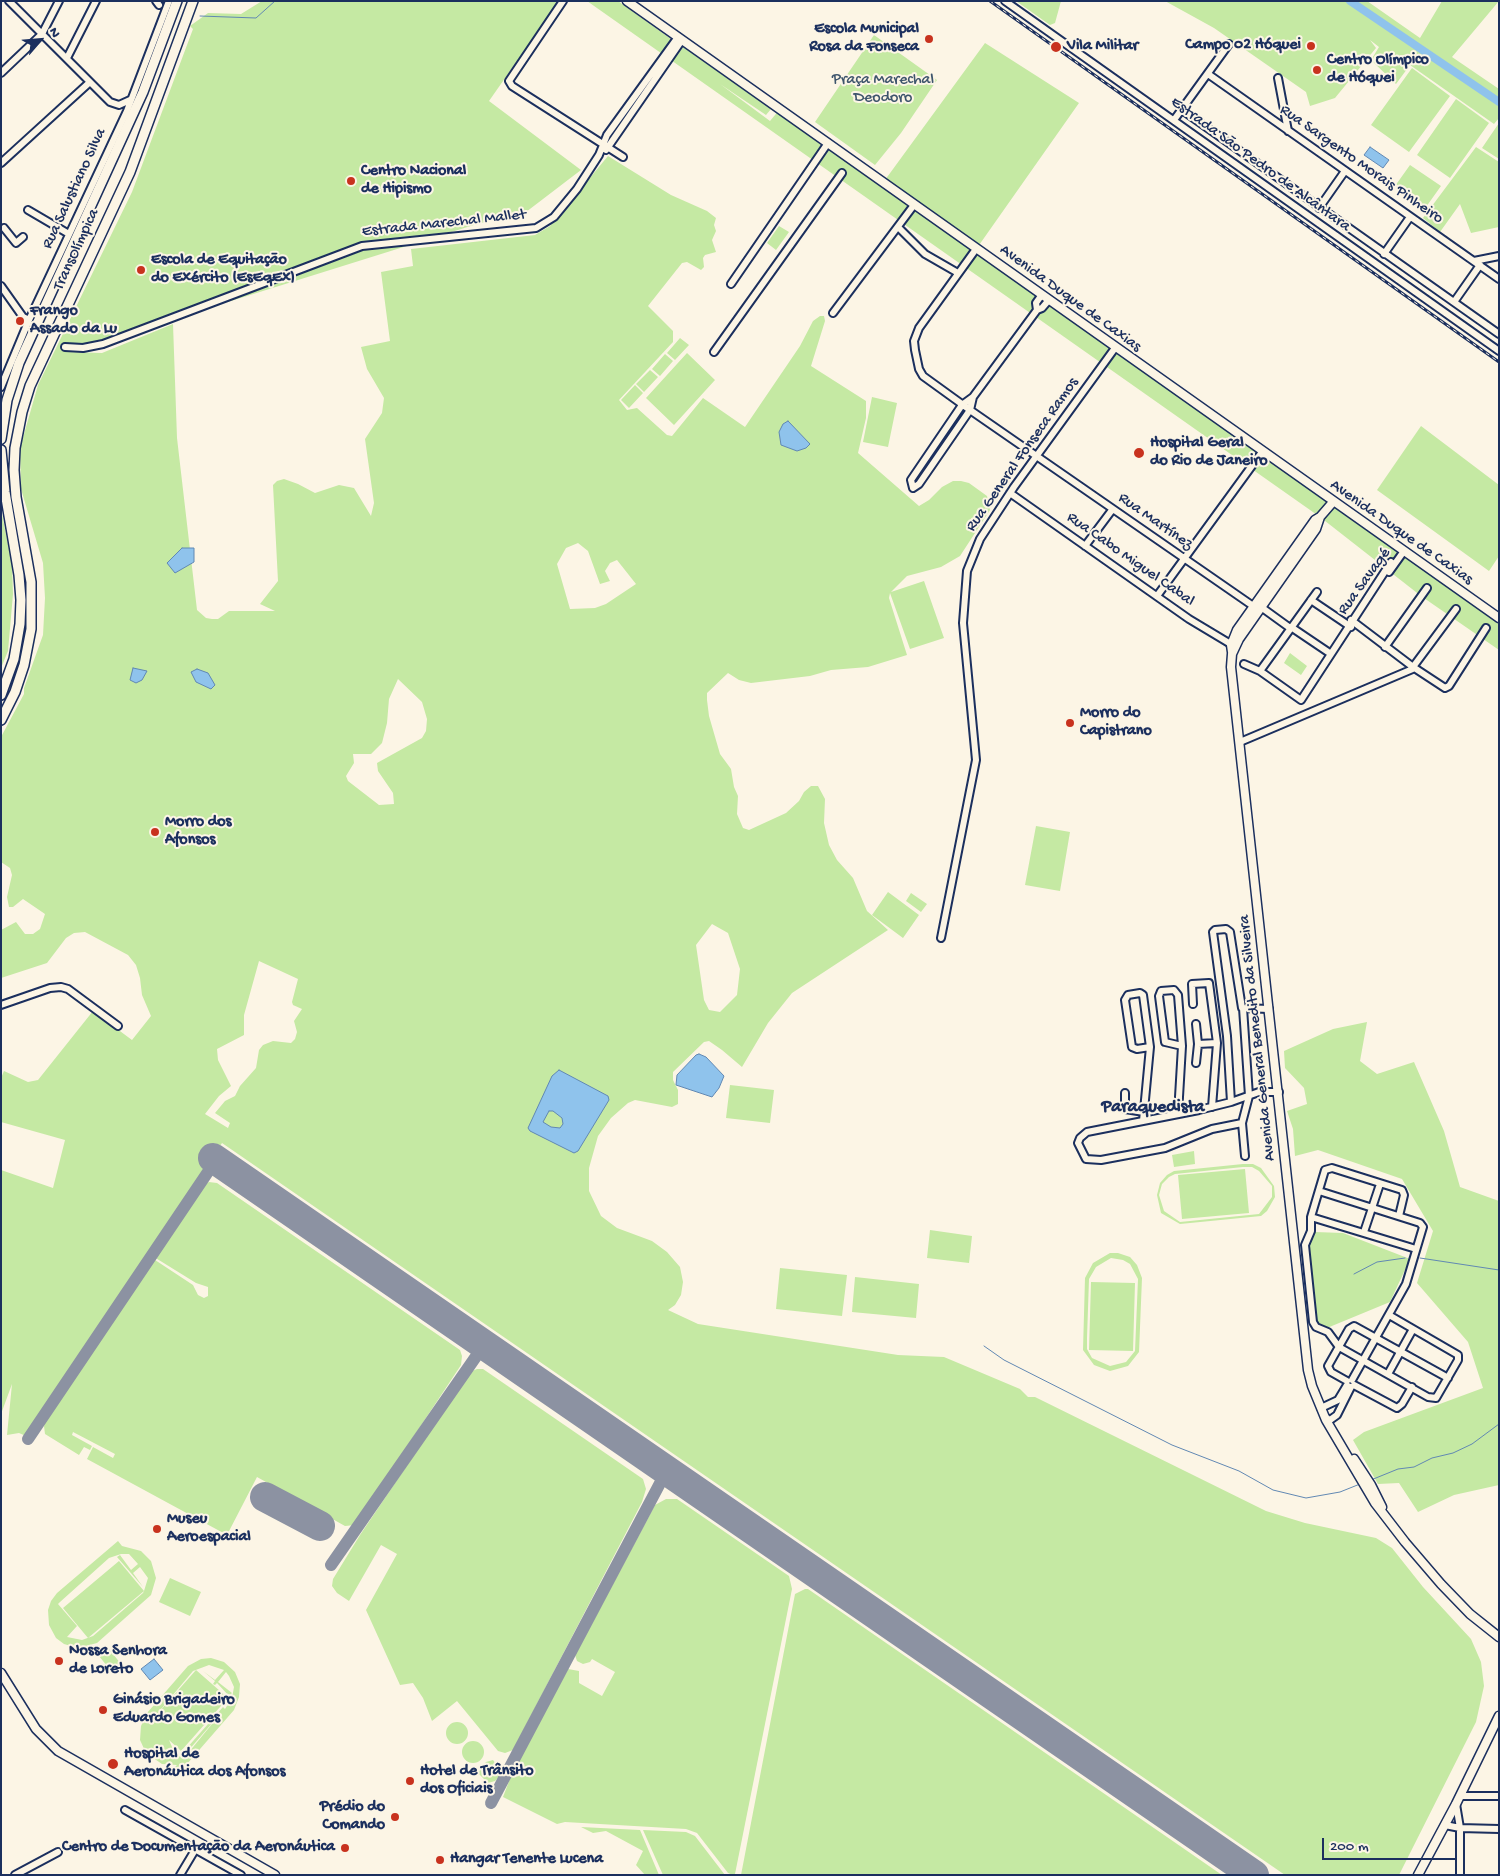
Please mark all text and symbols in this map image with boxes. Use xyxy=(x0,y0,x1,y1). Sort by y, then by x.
north arrow xyxy=(15,15,65,65)
place label: Escola Municipal Rosa da Fonseca xyxy=(809,20,919,58)
text: N xyxy=(44,25,63,41)
marker: Escola Municipal Rosa da Fonseca xyxy=(923,33,935,45)
place label: Campo 02 Hóquei xyxy=(1185,36,1301,56)
place label: Vila Militar xyxy=(1067,37,1138,57)
marker: Vila Militar xyxy=(1049,40,1063,54)
marker: Campo 02 Hóquei xyxy=(1305,40,1317,52)
place label: Centro Olímpico de Hóquei xyxy=(1327,51,1429,89)
marker: Centro Olímpico de Hóquei xyxy=(1311,64,1323,76)
park label: Praça Marechal Deodoro xyxy=(832,71,934,109)
street label: Estrada São Pedro de Alcântara xyxy=(1166,93,1354,237)
street label: Rua Sargento Morais Pinheiro xyxy=(1275,101,1447,229)
street label: Rua Salustiano Silva xyxy=(39,126,111,252)
place label: Centro Nacional de Hipismo xyxy=(361,162,466,200)
marker: Centro Nacional de Hipismo xyxy=(345,175,357,187)
street label: TransOlímpica xyxy=(50,206,104,294)
street label: Estrada Marechal Mallet xyxy=(361,206,527,242)
street label: Avenida Duque de Caxias xyxy=(995,241,1145,357)
place label: Escola de Equitação do Exército (EsEqEx) xyxy=(151,251,295,289)
marker: Escola de Equitação do Exército (EsEqEx) xyxy=(135,264,147,276)
place label: Frango Assado da Lu xyxy=(30,302,117,340)
marker: Frango Assado da Lu xyxy=(14,315,26,327)
street label: Rua General Fonseca Ramos xyxy=(962,374,1084,536)
place label: Hospital Geral do Rio de Janeiro xyxy=(1150,434,1267,472)
marker: Hospital Geral do Rio de Janeiro xyxy=(1132,446,1146,460)
street label: Avenida Duque de Caxias xyxy=(1326,476,1476,590)
street label: Rua Martínez xyxy=(1114,489,1196,555)
street label: Rua Cabo Miguel Cabal xyxy=(1062,509,1198,611)
street label: Rua Savagé xyxy=(1334,545,1396,619)
place label: Morro do Capistrano xyxy=(1080,704,1152,742)
marker: Morro do Capistrano xyxy=(1064,717,1076,729)
place label: Morro dos Afonsos xyxy=(165,813,231,851)
marker: Morro dos Afonsos xyxy=(149,826,161,838)
street label: Avenida General Benedito da Silveira xyxy=(1236,914,1280,1162)
district label: Paraquedista xyxy=(1101,1097,1205,1119)
place label: Museu Aeroespacial xyxy=(167,1510,251,1548)
marker: Museu Aeroespacial xyxy=(151,1523,163,1535)
place label: Nossa Senhora de Loreto xyxy=(69,1642,167,1680)
marker: Nossa Senhora de Loreto xyxy=(53,1655,65,1667)
place label: Ginásio Brigadeiro Eduardo Gomes xyxy=(113,1691,235,1729)
marker: Ginásio Brigadeiro Eduardo Gomes xyxy=(97,1704,109,1716)
place label: Hospital de Aeronáutica dos Afonsos xyxy=(124,1745,285,1783)
marker: Hospital de Aeronáutica dos Afonsos xyxy=(106,1757,120,1771)
place label: Hotel de Trânsito dos Oficiais xyxy=(420,1762,533,1800)
marker: Hotel de Trânsito dos Oficiais xyxy=(404,1775,416,1787)
place label: Prédio do Comando xyxy=(320,1798,385,1836)
marker: Prédio do Comando xyxy=(389,1811,401,1823)
scale bar xyxy=(1325,1828,1460,1860)
place label: Centro de Documentação da Aeronáutica xyxy=(62,1838,335,1858)
text: 200 m xyxy=(1330,1838,1369,1856)
marker: Centro de Documentação da Aeronáutica xyxy=(339,1842,351,1854)
place label: Hangar Tenente Lucena xyxy=(450,1850,603,1870)
marker: Hangar Tenente Lucena xyxy=(434,1854,446,1866)

